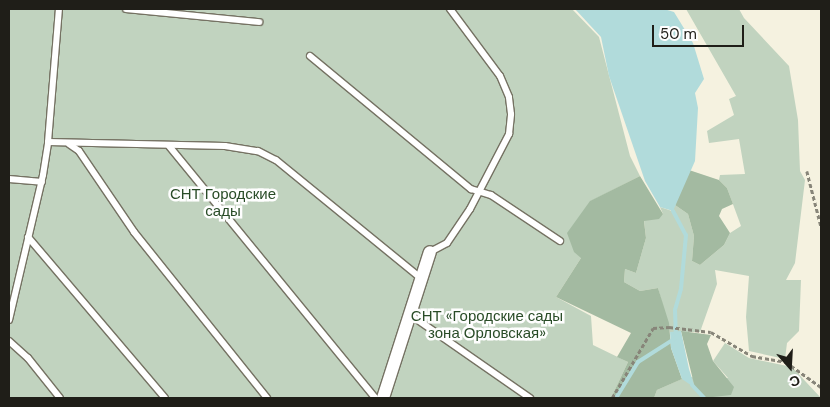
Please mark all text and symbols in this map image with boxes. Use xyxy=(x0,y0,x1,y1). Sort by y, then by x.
scale bar xyxy=(655,15,748,47)
text: 50 m xyxy=(660,24,697,44)
park label: СНТ Городские сады xyxy=(170,185,276,220)
park label: СНТ «Городские сады зона Орловская» xyxy=(411,307,563,342)
north arrow xyxy=(765,342,815,392)
text: С xyxy=(787,371,803,391)

